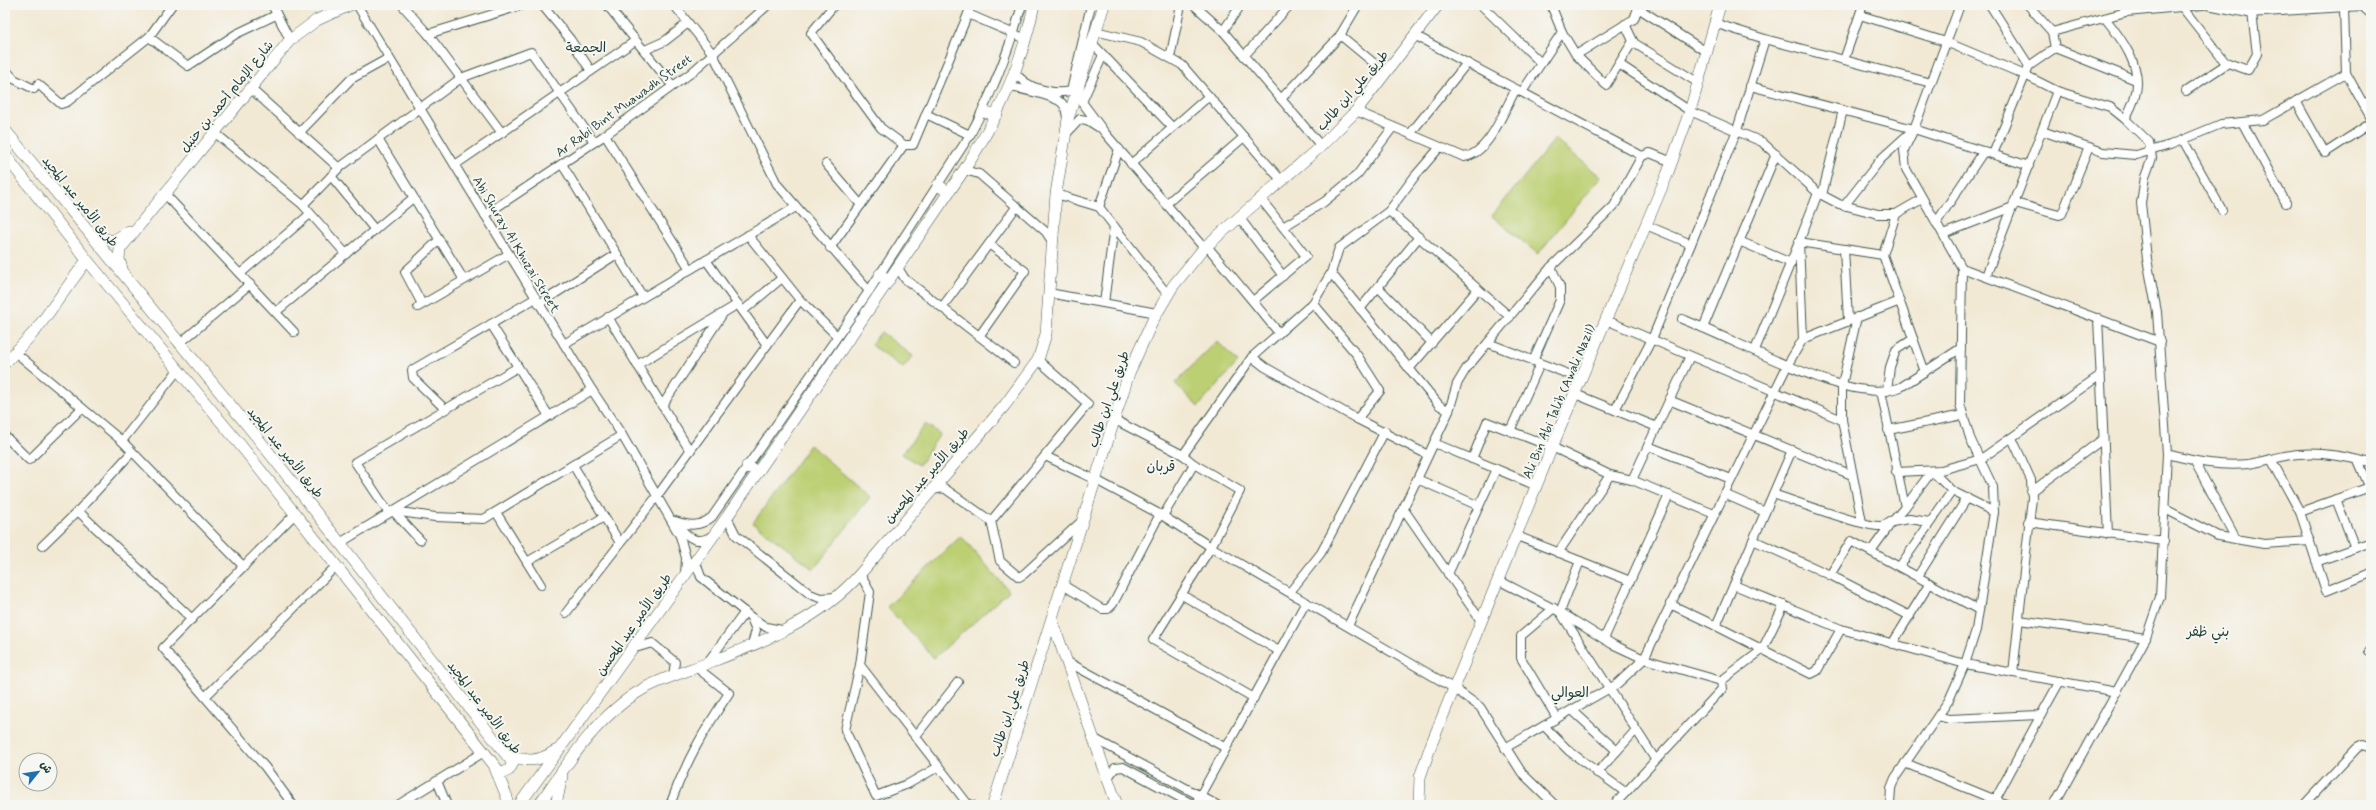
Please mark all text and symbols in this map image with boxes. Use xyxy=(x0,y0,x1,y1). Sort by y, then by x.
street label: شارع الإمام أحمد بن حنبل xyxy=(177,37,278,157)
district label: الجمعة xyxy=(566,39,606,57)
street label: طريق علي ابن طالب xyxy=(1313,47,1394,136)
street label: Ar Rabi Bint Muawadh Street xyxy=(552,51,695,161)
street label: طريق الأمير عبد المجيد xyxy=(38,152,123,251)
street label: Abi Shuray Al Khuzai Street xyxy=(468,173,564,317)
street label: Ali Bin Abi Talib (Awali Nazil) xyxy=(1519,321,1600,481)
street label: طريق علي ابن طالب xyxy=(1085,349,1136,451)
street label: طريق الأمير عبد المجيد xyxy=(243,403,328,502)
street label: طريق الأمير عبد المحسن xyxy=(880,424,973,527)
district label: قربان xyxy=(1147,458,1175,476)
street label: طريق الأمير عبد المحسن xyxy=(592,570,676,679)
district label: بني ظفر xyxy=(2186,623,2229,644)
street label: طريق الأمير عبد المجيد xyxy=(443,657,525,758)
street label: طريق علي ابن طالب xyxy=(987,658,1036,760)
district label: العوالي xyxy=(1551,684,1589,705)
north arrow xyxy=(18,752,58,792)
text: ش xyxy=(37,759,55,776)

